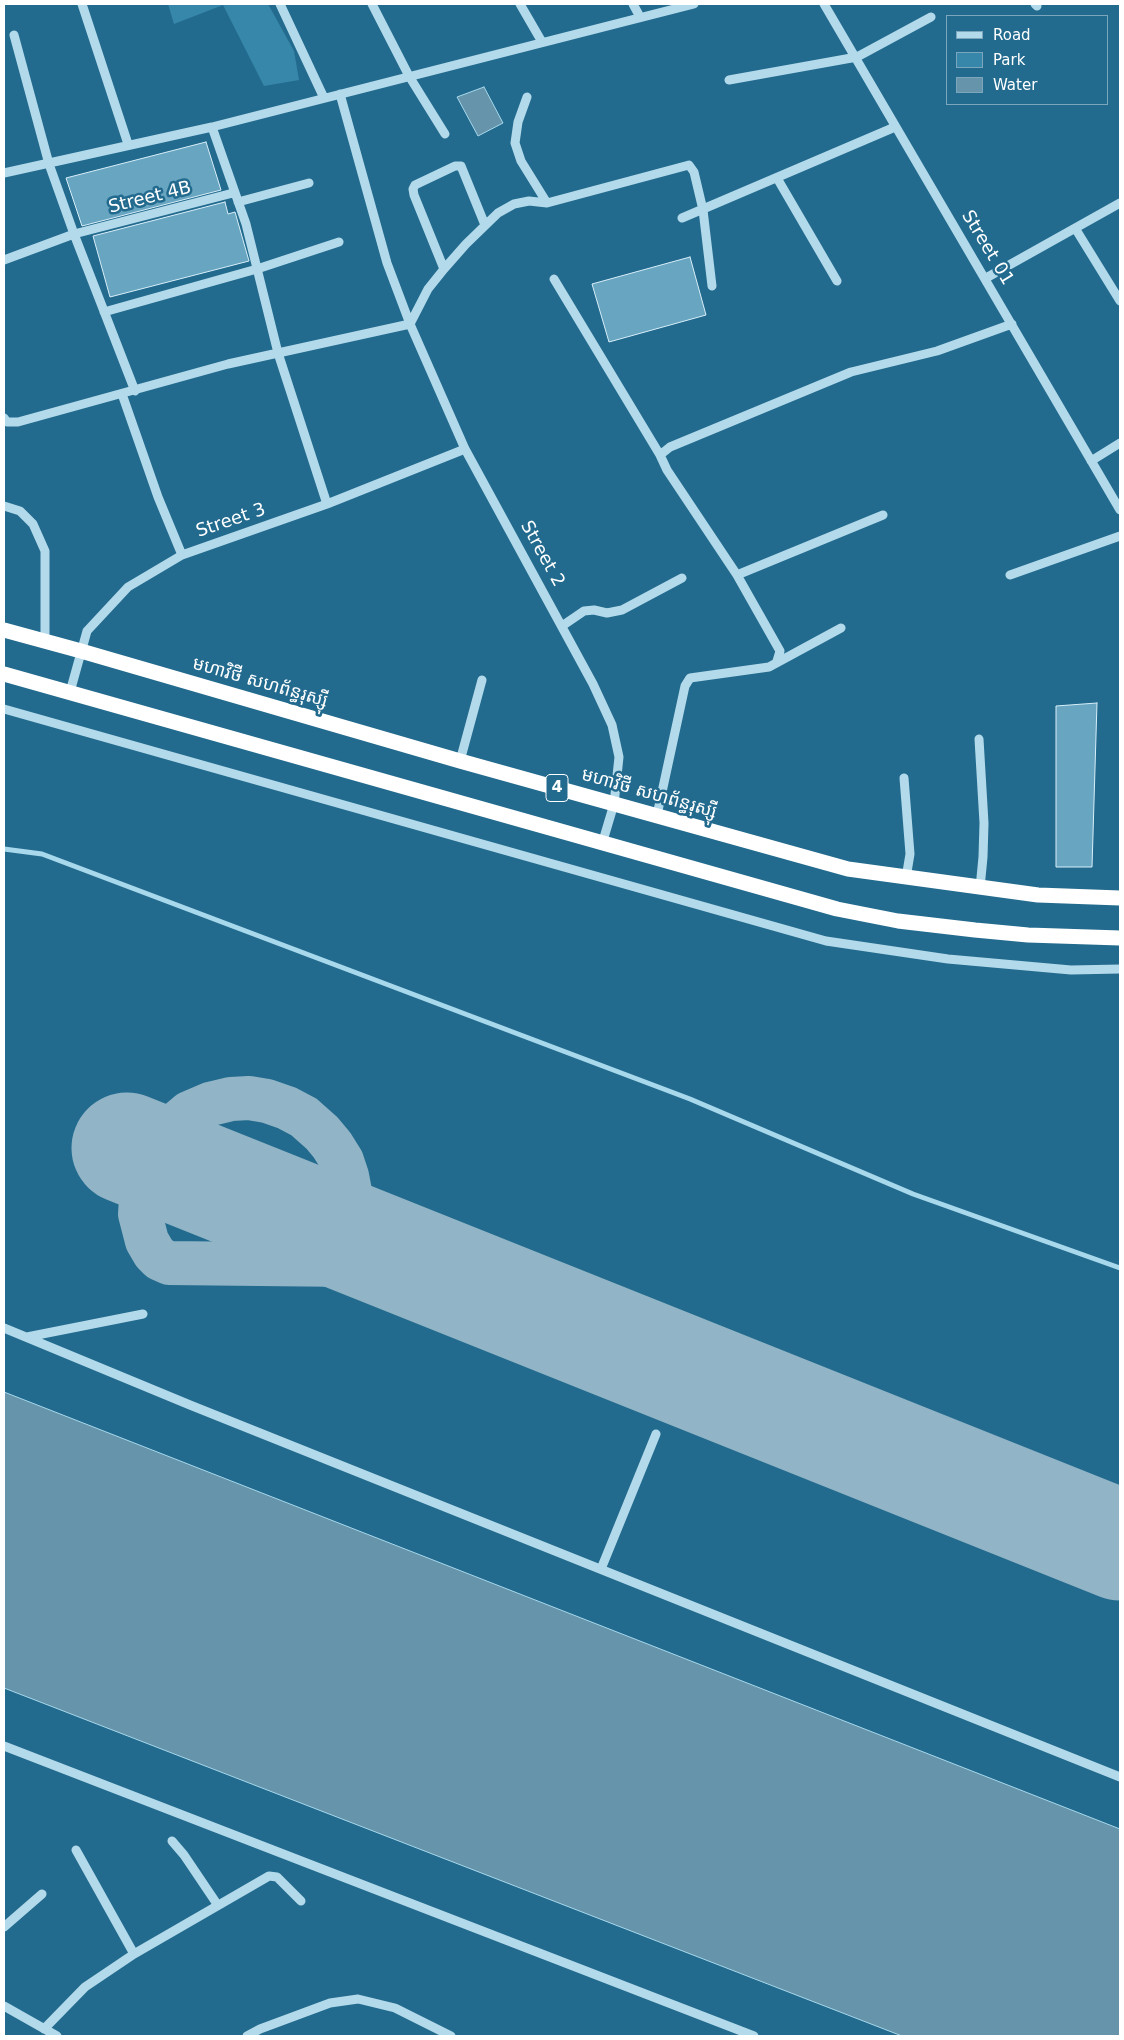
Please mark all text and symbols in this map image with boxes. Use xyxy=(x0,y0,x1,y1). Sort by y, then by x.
legend xyxy=(946,15,1109,105)
text: Road xyxy=(993,26,1031,44)
text: Park xyxy=(993,51,1025,69)
text: Water xyxy=(993,76,1037,94)
street label: Street 4B xyxy=(107,177,193,219)
street label: Street 01 xyxy=(956,207,1018,289)
street label: Street 3 xyxy=(194,499,268,543)
street label: Street 2 xyxy=(515,517,569,591)
street label: មហាវិថី សហព័ន្ធរុស្ស៊ី xyxy=(190,653,330,713)
street label: មហាវិថី សហព័ន្ធរុស្ស៊ី xyxy=(579,764,719,824)
road number: 4 xyxy=(546,774,568,801)

